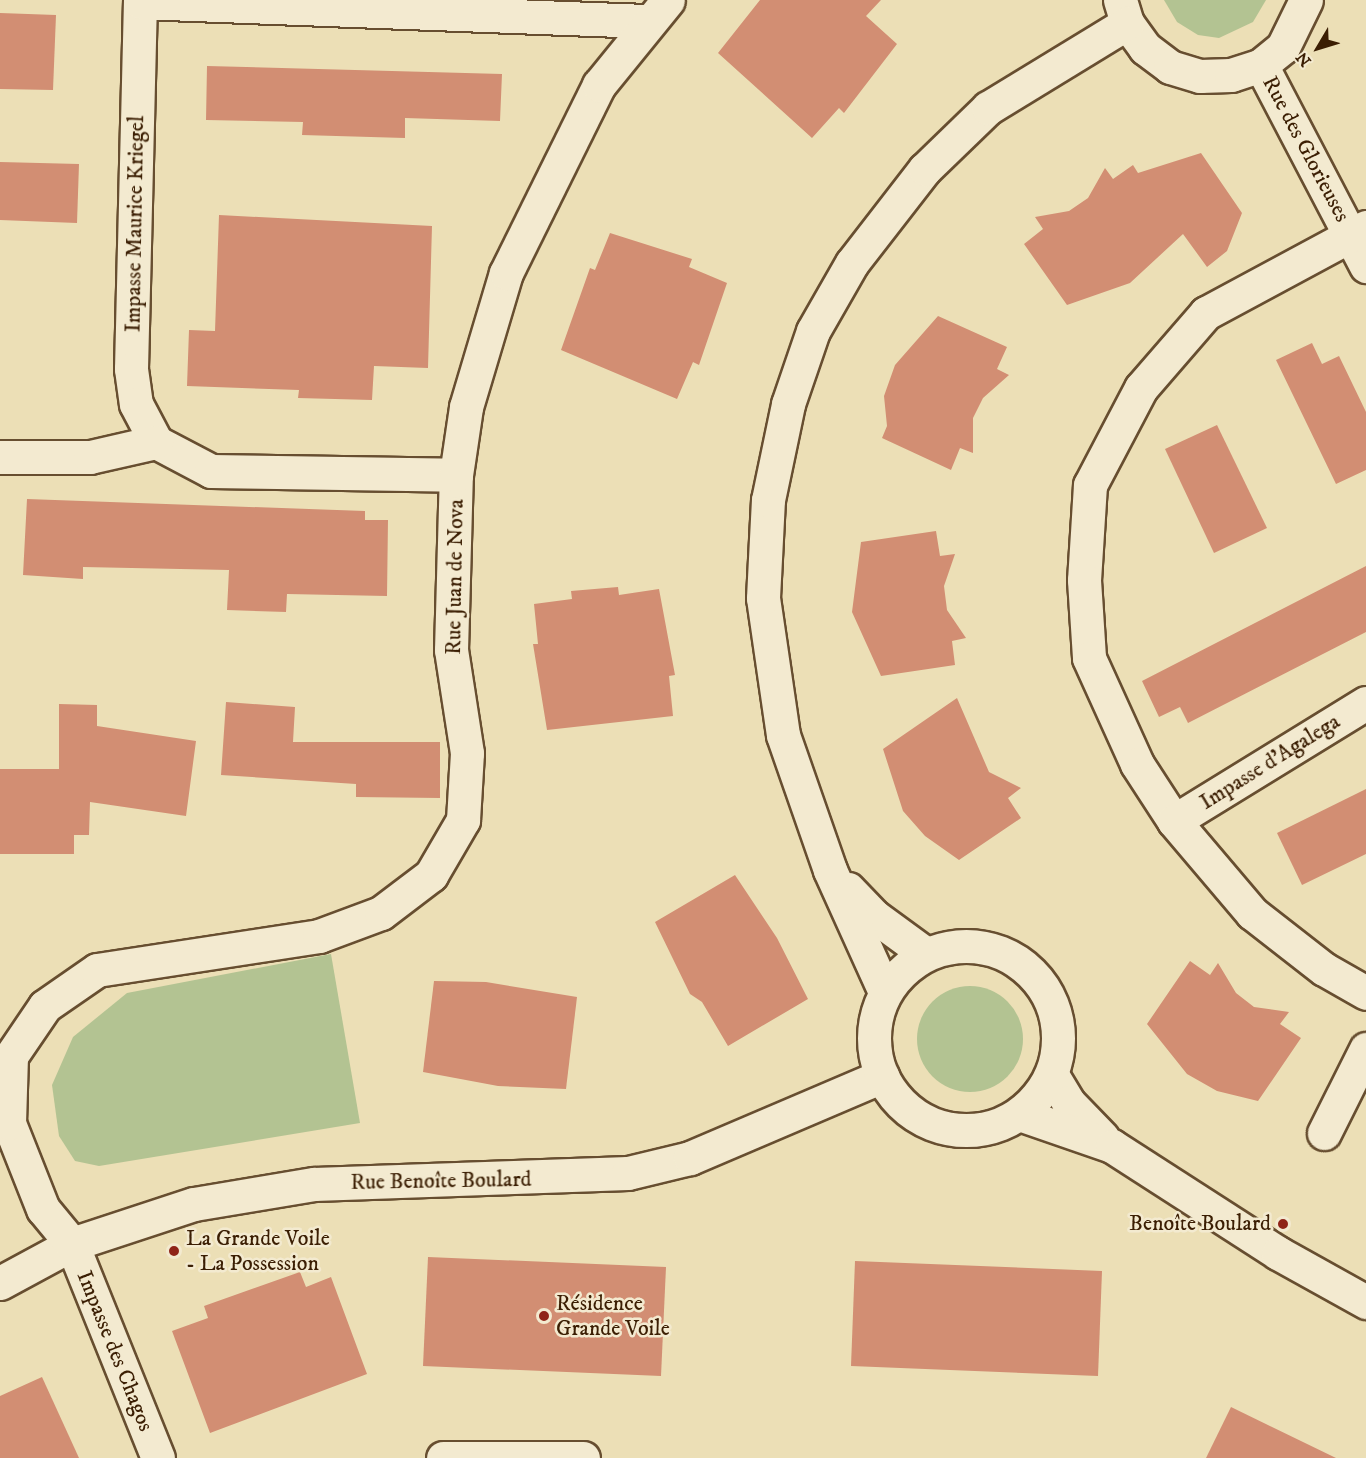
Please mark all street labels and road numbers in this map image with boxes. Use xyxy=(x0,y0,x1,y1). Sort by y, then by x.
street label: Rue des Glorieuses xyxy=(1257,72,1355,226)
street label: Impasse Maurice Kriegel xyxy=(120,115,150,333)
street label: Rue Juan de Nova xyxy=(440,499,470,655)
street label: Impasse d'Agalega xyxy=(1195,708,1345,816)
street label: Rue Benoîte Boulard xyxy=(350,1166,532,1196)
street label: Impasse des Chagos xyxy=(71,1267,159,1435)

